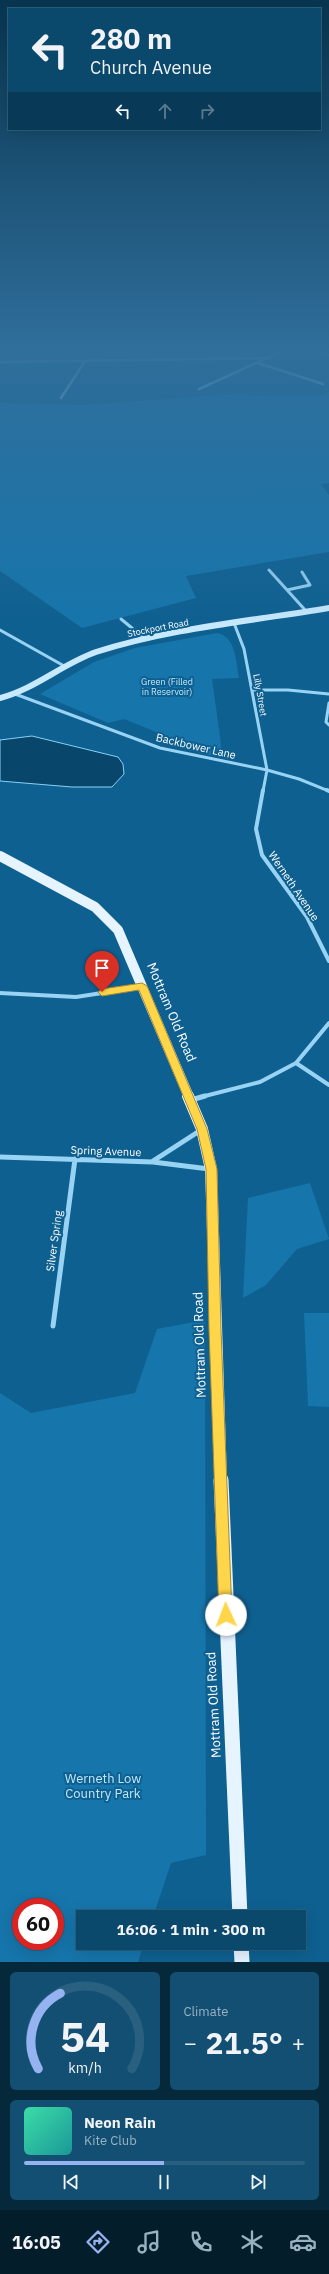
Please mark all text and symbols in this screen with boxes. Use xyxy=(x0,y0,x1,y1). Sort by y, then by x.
text: 280 m xyxy=(90,20,172,57)
icon: left xyxy=(24,24,76,76)
text: Church Avenue xyxy=(90,56,212,79)
icon: left xyxy=(112,100,134,122)
icon: ahead xyxy=(154,100,176,122)
icon: right xyxy=(196,100,218,122)
street label: Stockport Road xyxy=(126,616,190,639)
street label: Lilly Street xyxy=(251,673,270,717)
park label: Green (Filled in Reservoir) xyxy=(141,676,193,697)
street label: Backbower Lane xyxy=(155,730,237,762)
street label: Werneth Avenue xyxy=(265,848,323,924)
pin xyxy=(85,951,119,992)
icon: arrive xyxy=(91,957,113,979)
street label: Mottram Old Road xyxy=(143,960,200,1064)
street label: Spring Avenue xyxy=(70,1143,142,1159)
street label: Silver Spring xyxy=(43,1209,65,1272)
street label: Mottram Old Road xyxy=(189,1292,210,1398)
position arrow xyxy=(205,1594,247,1636)
street label: Mottram Old Road xyxy=(202,1652,225,1758)
park label: Werneth Low Country Park xyxy=(65,1770,141,1802)
speed limit sign: 60 xyxy=(12,1898,64,1950)
text: 16:06 · 1 min · 300 m xyxy=(117,1920,265,1939)
text: Climate xyxy=(184,2003,228,2020)
text: 54 xyxy=(60,2009,110,2063)
text: 21.5° xyxy=(206,2023,283,2062)
text: − xyxy=(184,2028,197,2057)
text: + xyxy=(292,2028,305,2057)
text: km/h xyxy=(68,2058,102,2077)
text: Neon Rain xyxy=(84,2113,156,2132)
text: Kite Club xyxy=(84,2132,137,2149)
icon: previous xyxy=(60,2171,82,2193)
icon: pause xyxy=(153,2171,175,2193)
icon: next xyxy=(247,2171,269,2193)
icon: directions xyxy=(84,2228,112,2256)
icon: music xyxy=(135,2228,163,2256)
icon: phone xyxy=(187,2228,215,2256)
icon: climate xyxy=(238,2228,266,2256)
icon: car xyxy=(289,2228,317,2256)
text: 16:05 xyxy=(12,2231,61,2254)

